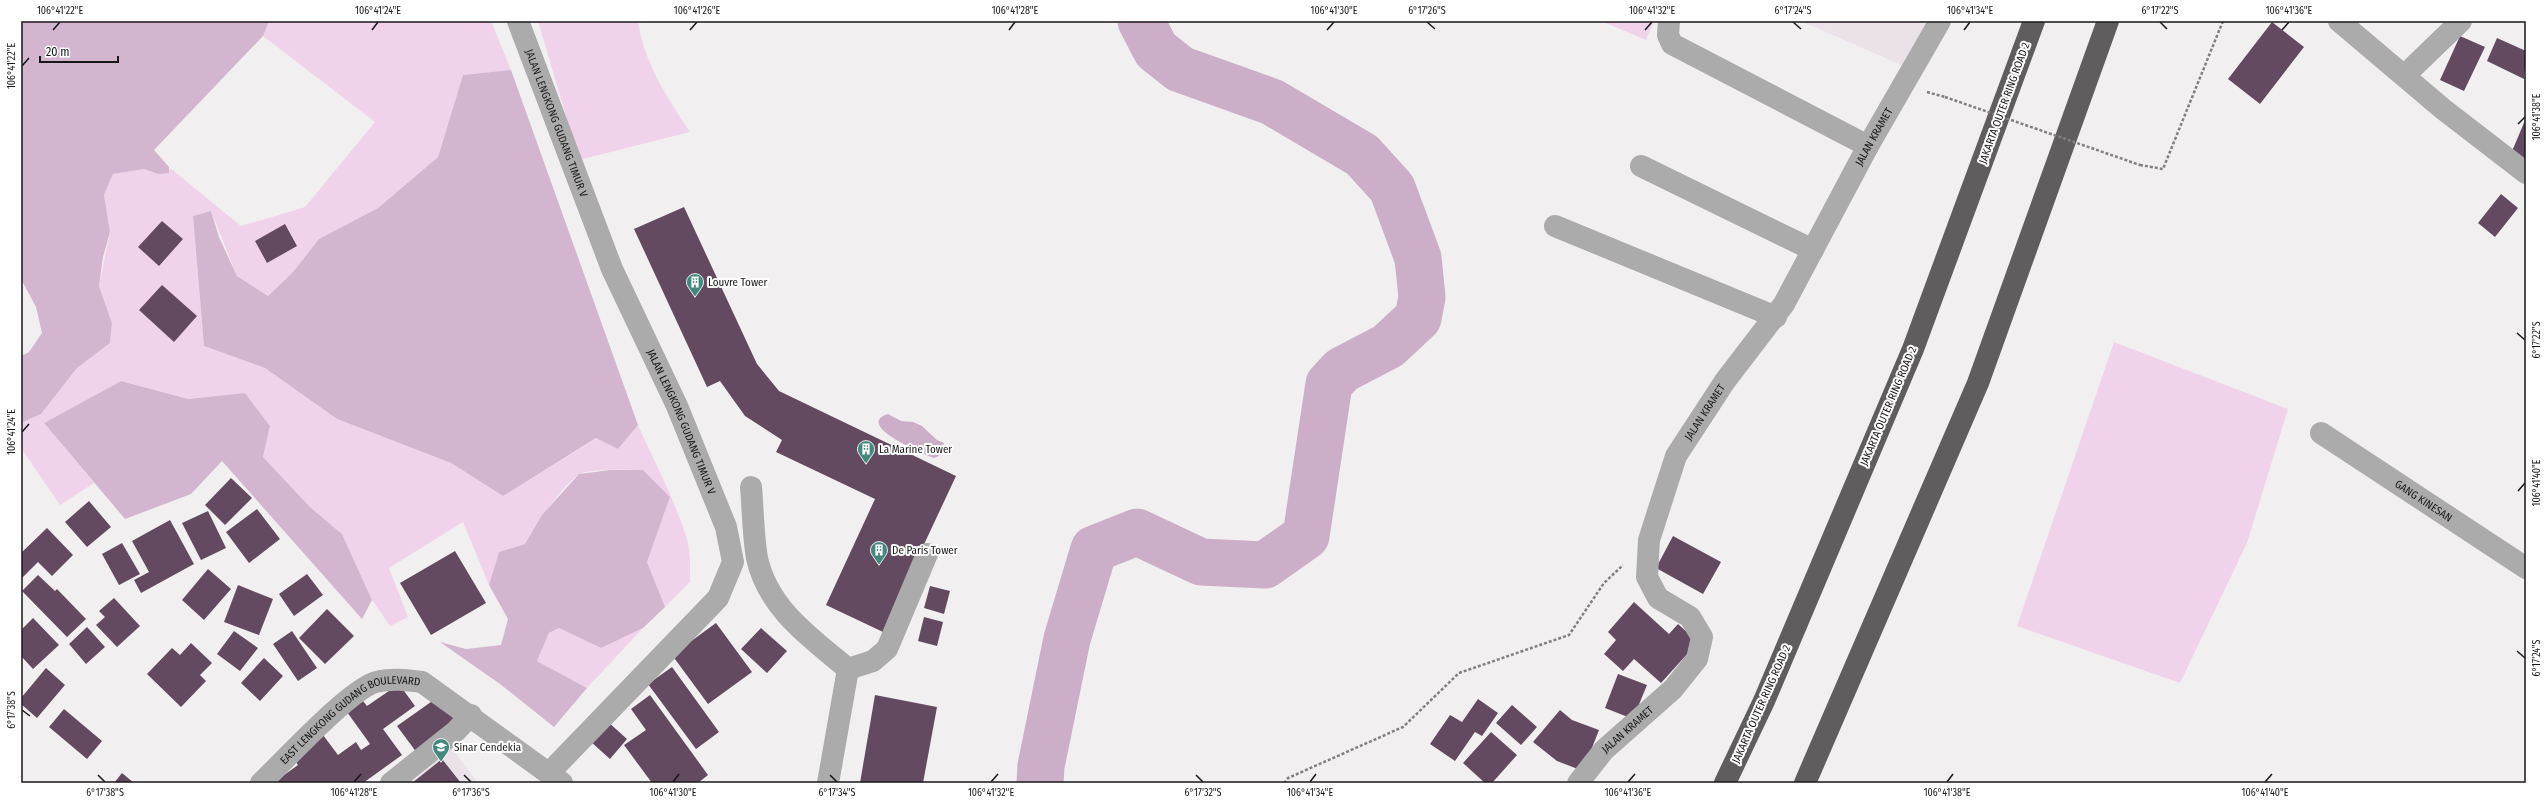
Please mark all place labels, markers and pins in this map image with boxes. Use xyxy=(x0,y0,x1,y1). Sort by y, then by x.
building icon: Louvre Tower xyxy=(685,272,705,297)
place label: Louvre Tower xyxy=(708,276,768,289)
building icon: La Marine Tower xyxy=(856,439,876,464)
place label: La Marine Tower xyxy=(879,443,952,456)
building icon: De Paris Tower xyxy=(869,540,889,565)
place label: De Paris Tower xyxy=(892,544,958,557)
school or university icon: Sinar Cendekia xyxy=(431,737,451,762)
place label: Sinar Cendekia xyxy=(454,741,521,754)

